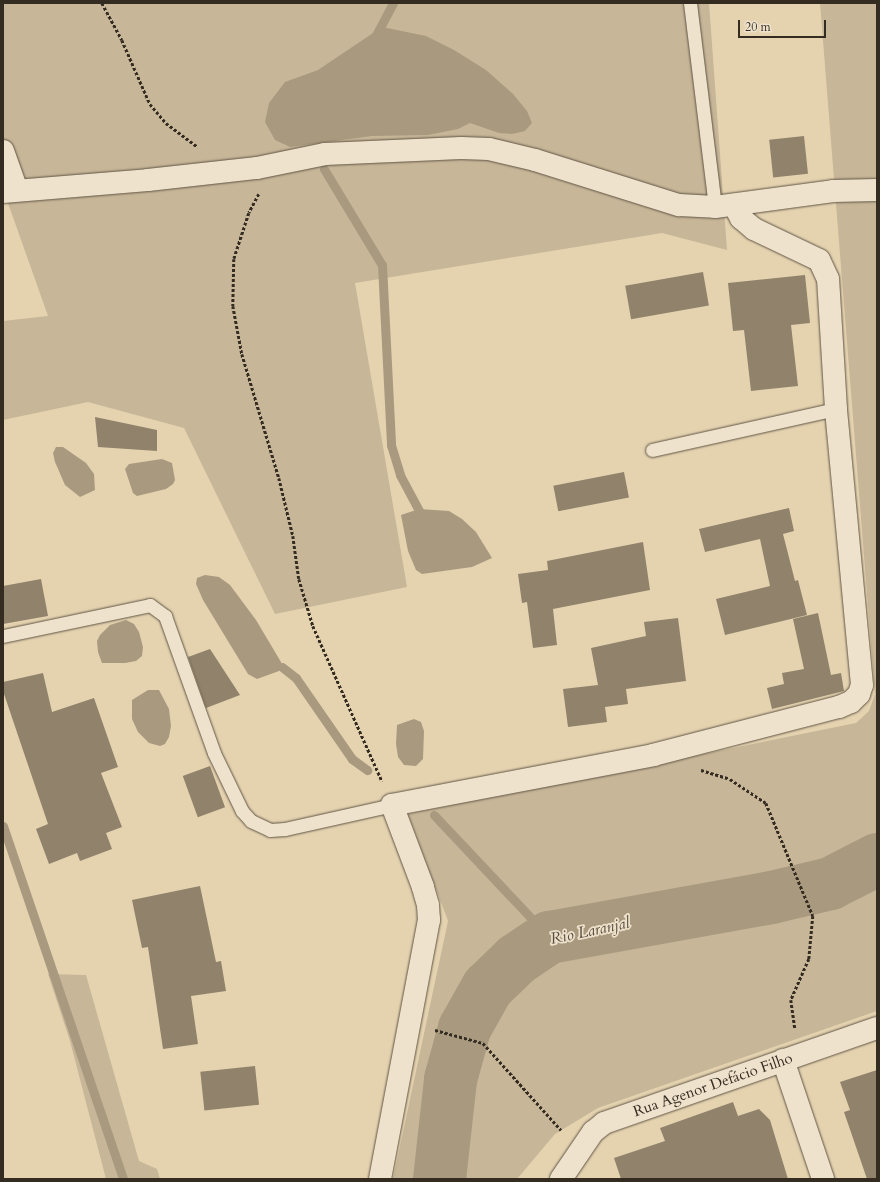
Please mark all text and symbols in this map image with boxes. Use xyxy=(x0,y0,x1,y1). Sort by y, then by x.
scale bar xyxy=(740,12,828,38)
text: 20 m xyxy=(745,19,771,35)
water label: Rio Laranjal xyxy=(548,913,632,949)
street label: Rua Agenor Defácio Filho xyxy=(631,1049,795,1121)

